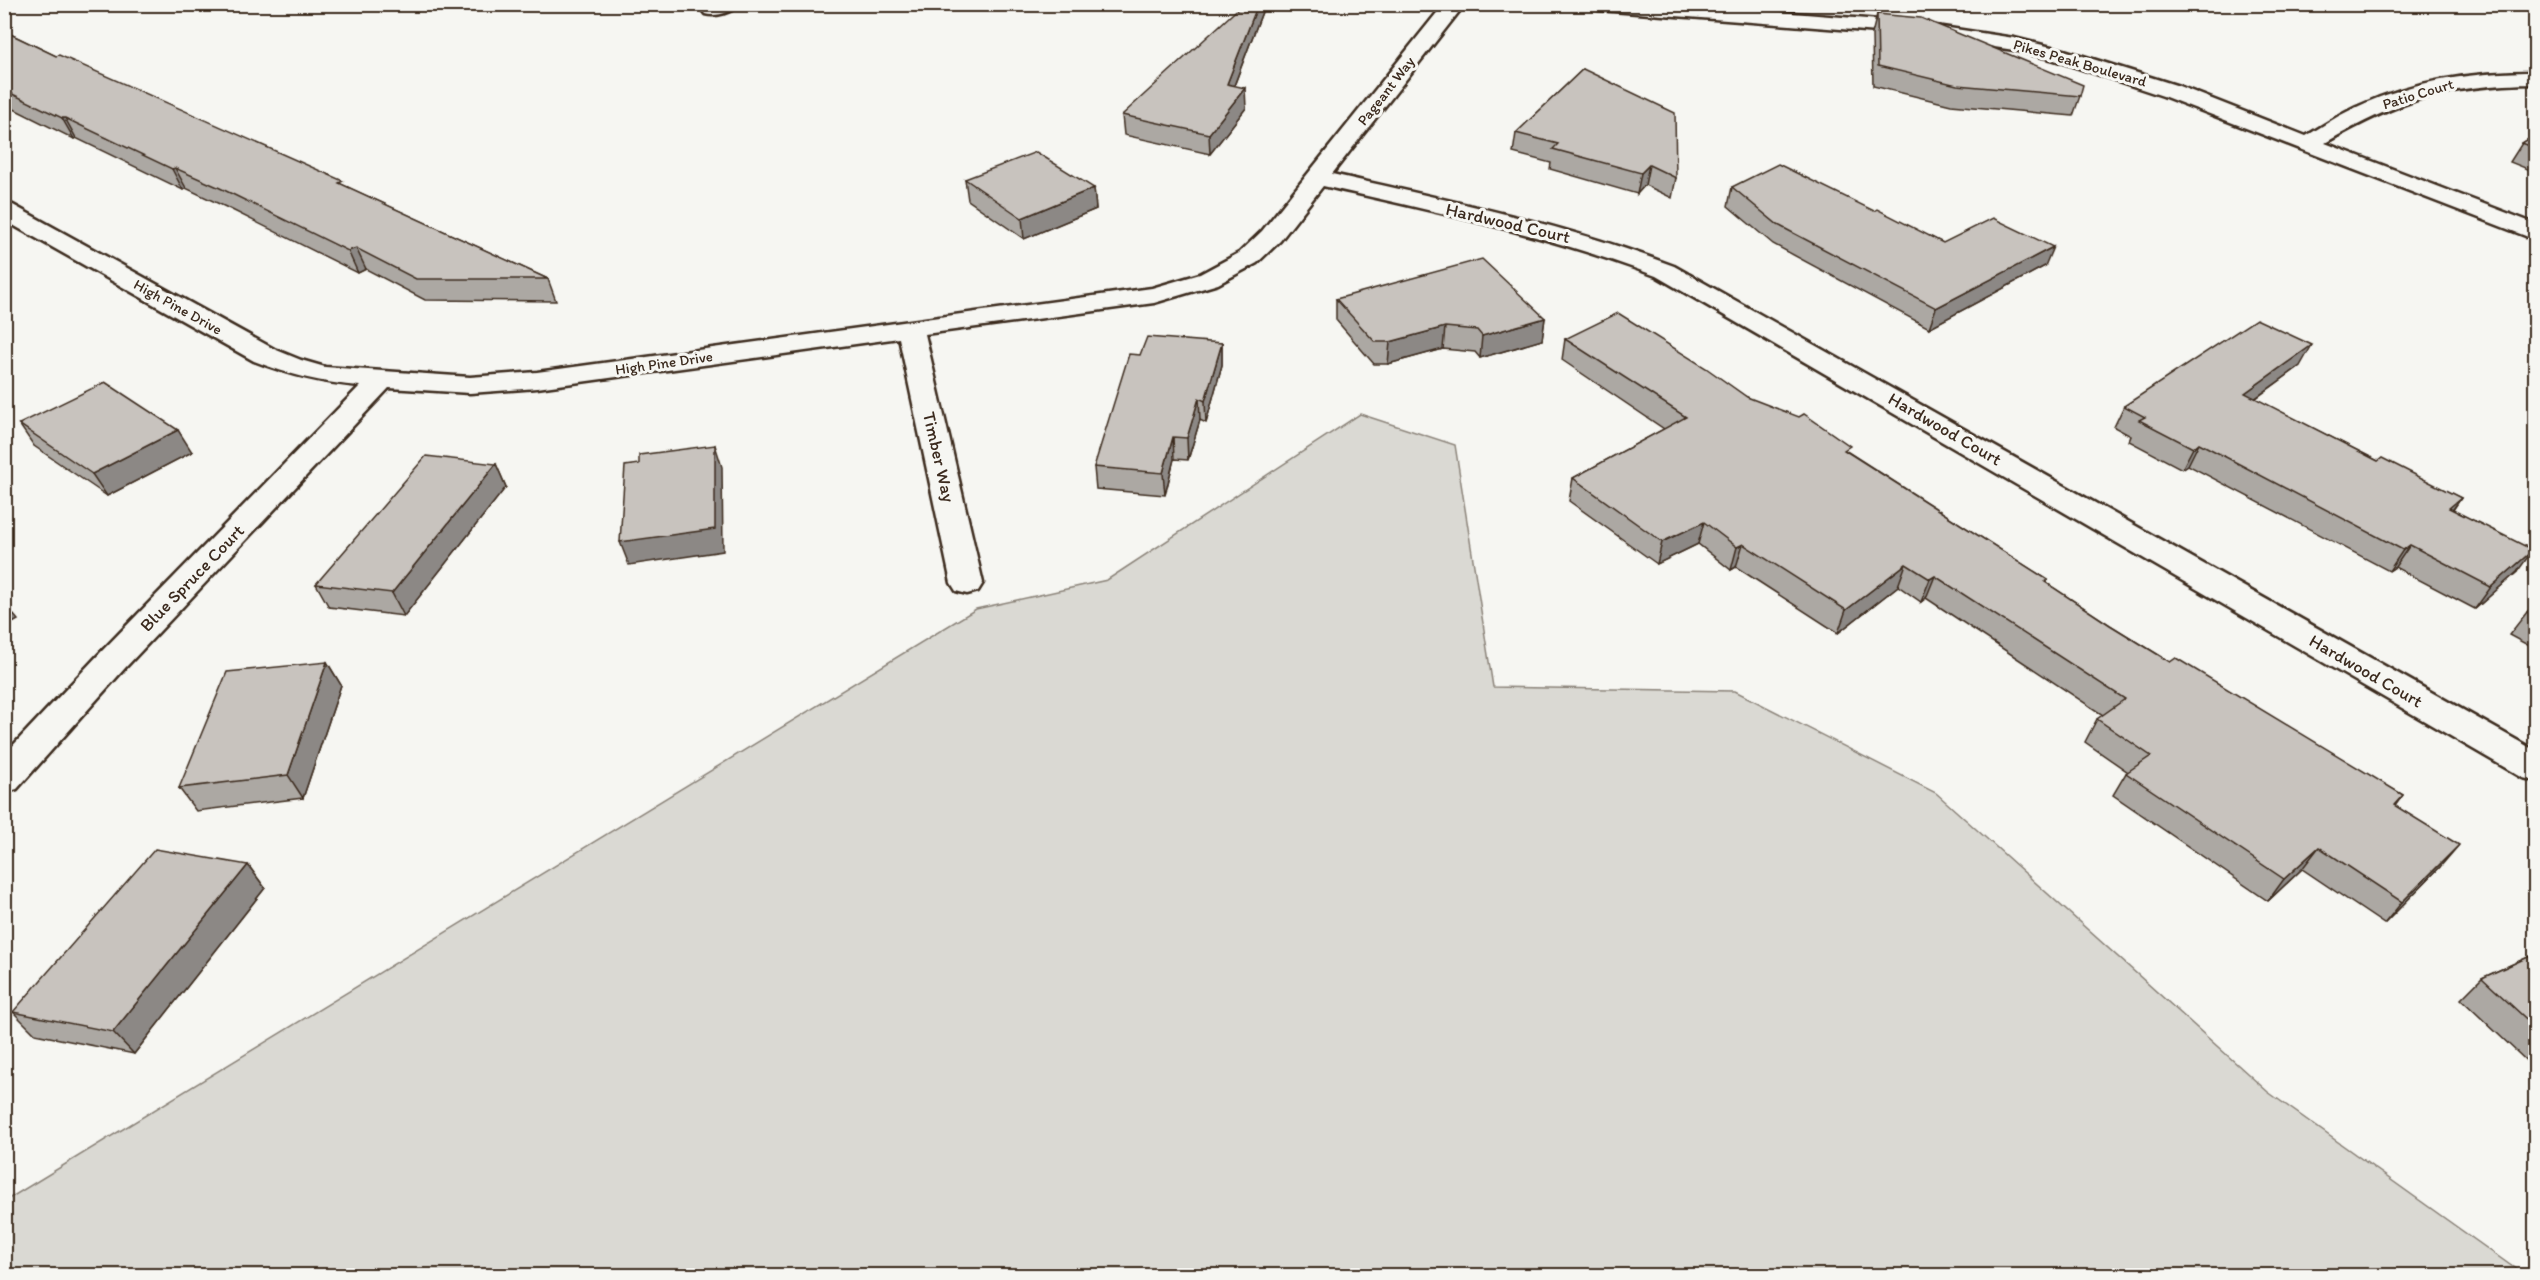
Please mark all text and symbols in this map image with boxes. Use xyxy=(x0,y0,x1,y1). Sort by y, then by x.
street label: Pikes Peak Boulevard xyxy=(2011,35,2149,91)
street label: Pageant Way xyxy=(1354,53,1418,129)
street label: Patio Court xyxy=(2380,75,2456,113)
street label: Hardwood Court xyxy=(1443,198,1573,248)
street label: High Pine Drive xyxy=(131,275,225,339)
street label: High Pine Drive xyxy=(614,347,714,379)
street label: Hardwood Court xyxy=(1884,388,2006,470)
street label: Timber Way xyxy=(918,410,960,505)
street label: Blue Spruce Court xyxy=(135,520,249,636)
street label: Hardwood Court xyxy=(2305,630,2427,712)

